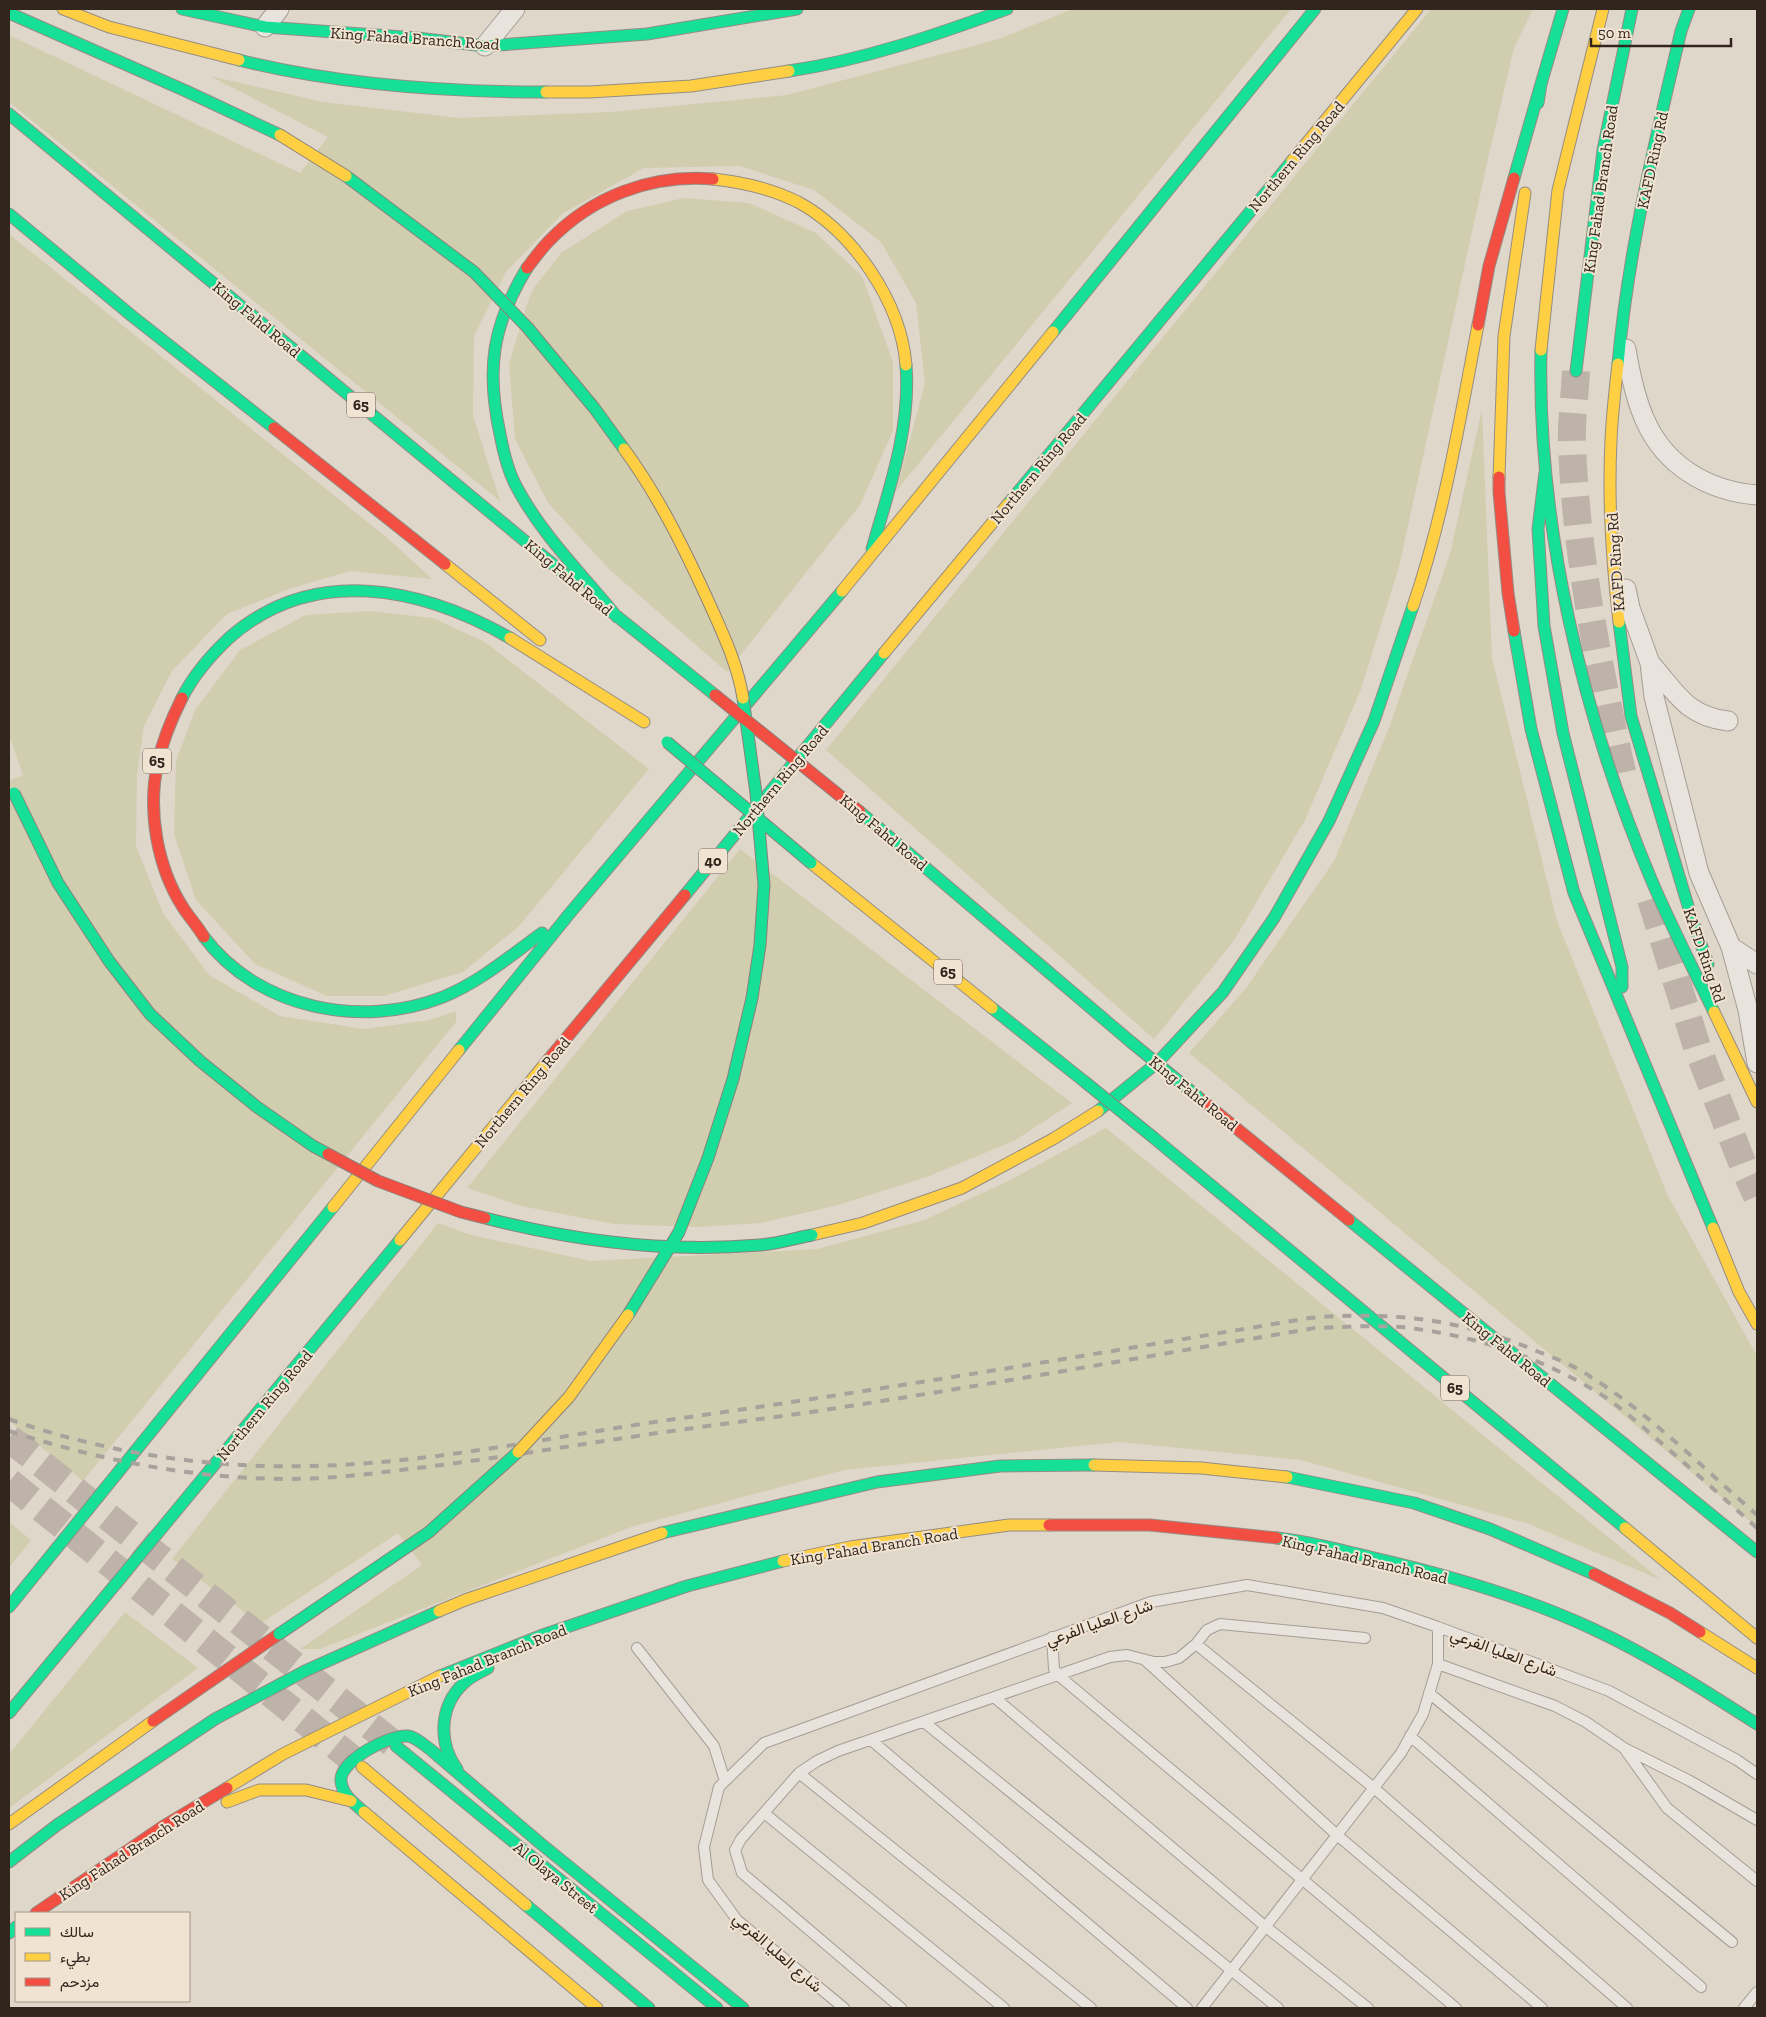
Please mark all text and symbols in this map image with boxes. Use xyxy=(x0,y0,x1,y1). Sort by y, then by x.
scale bar xyxy=(1591,15,1731,47)
street label: King Fahad Branch Road xyxy=(330,23,500,54)
text: 50 m xyxy=(1598,24,1631,42)
street label: Northern Ring Road xyxy=(1245,97,1348,216)
street label: King Fahad Branch Road xyxy=(1579,104,1622,274)
street label: KAFD Ring Rd xyxy=(1633,110,1672,210)
street label: King Fahd Road xyxy=(209,277,305,362)
road number: 65 xyxy=(347,392,375,418)
street label: Northern Ring Road xyxy=(987,409,1090,528)
street label: KAFD Ring Rd xyxy=(1603,512,1628,612)
street label: King Fahd Road xyxy=(521,535,617,620)
street label: Northern Ring Road xyxy=(729,721,832,840)
road number: 65 xyxy=(143,748,171,774)
street label: King Fahd Road xyxy=(836,790,932,875)
road number: 40 xyxy=(699,848,727,874)
street label: KAFD Ring Rd xyxy=(1679,905,1730,1005)
road number: 65 xyxy=(934,960,962,984)
street label: Northern Ring Road xyxy=(471,1033,574,1152)
street label: King Fahd Road xyxy=(1146,1052,1242,1135)
street label: King Fahd Road xyxy=(1459,1308,1555,1391)
street label: Northern Ring Road xyxy=(213,1346,316,1465)
road number: 65 xyxy=(1441,1376,1469,1400)
street label: King Fahad Branch Road xyxy=(789,1524,959,1569)
street label: King Fahad Branch Road xyxy=(1280,1531,1450,1588)
street label: شارع العليا الفرعي xyxy=(1043,1595,1156,1653)
street label: King Fahad Branch Road xyxy=(405,1620,569,1701)
street label: شارع العليا الفرعي xyxy=(1447,1624,1560,1684)
street label: King Fahad Branch Road xyxy=(55,1796,208,1905)
street label: Al Olaya Street xyxy=(510,1838,602,1917)
street label: شارع العليا الفرعي xyxy=(727,1908,826,1999)
legend xyxy=(15,1912,190,2002)
text: سالك xyxy=(60,1923,94,1941)
text: بطيء xyxy=(60,1948,90,1970)
text: مزدحم xyxy=(60,1973,99,1992)

